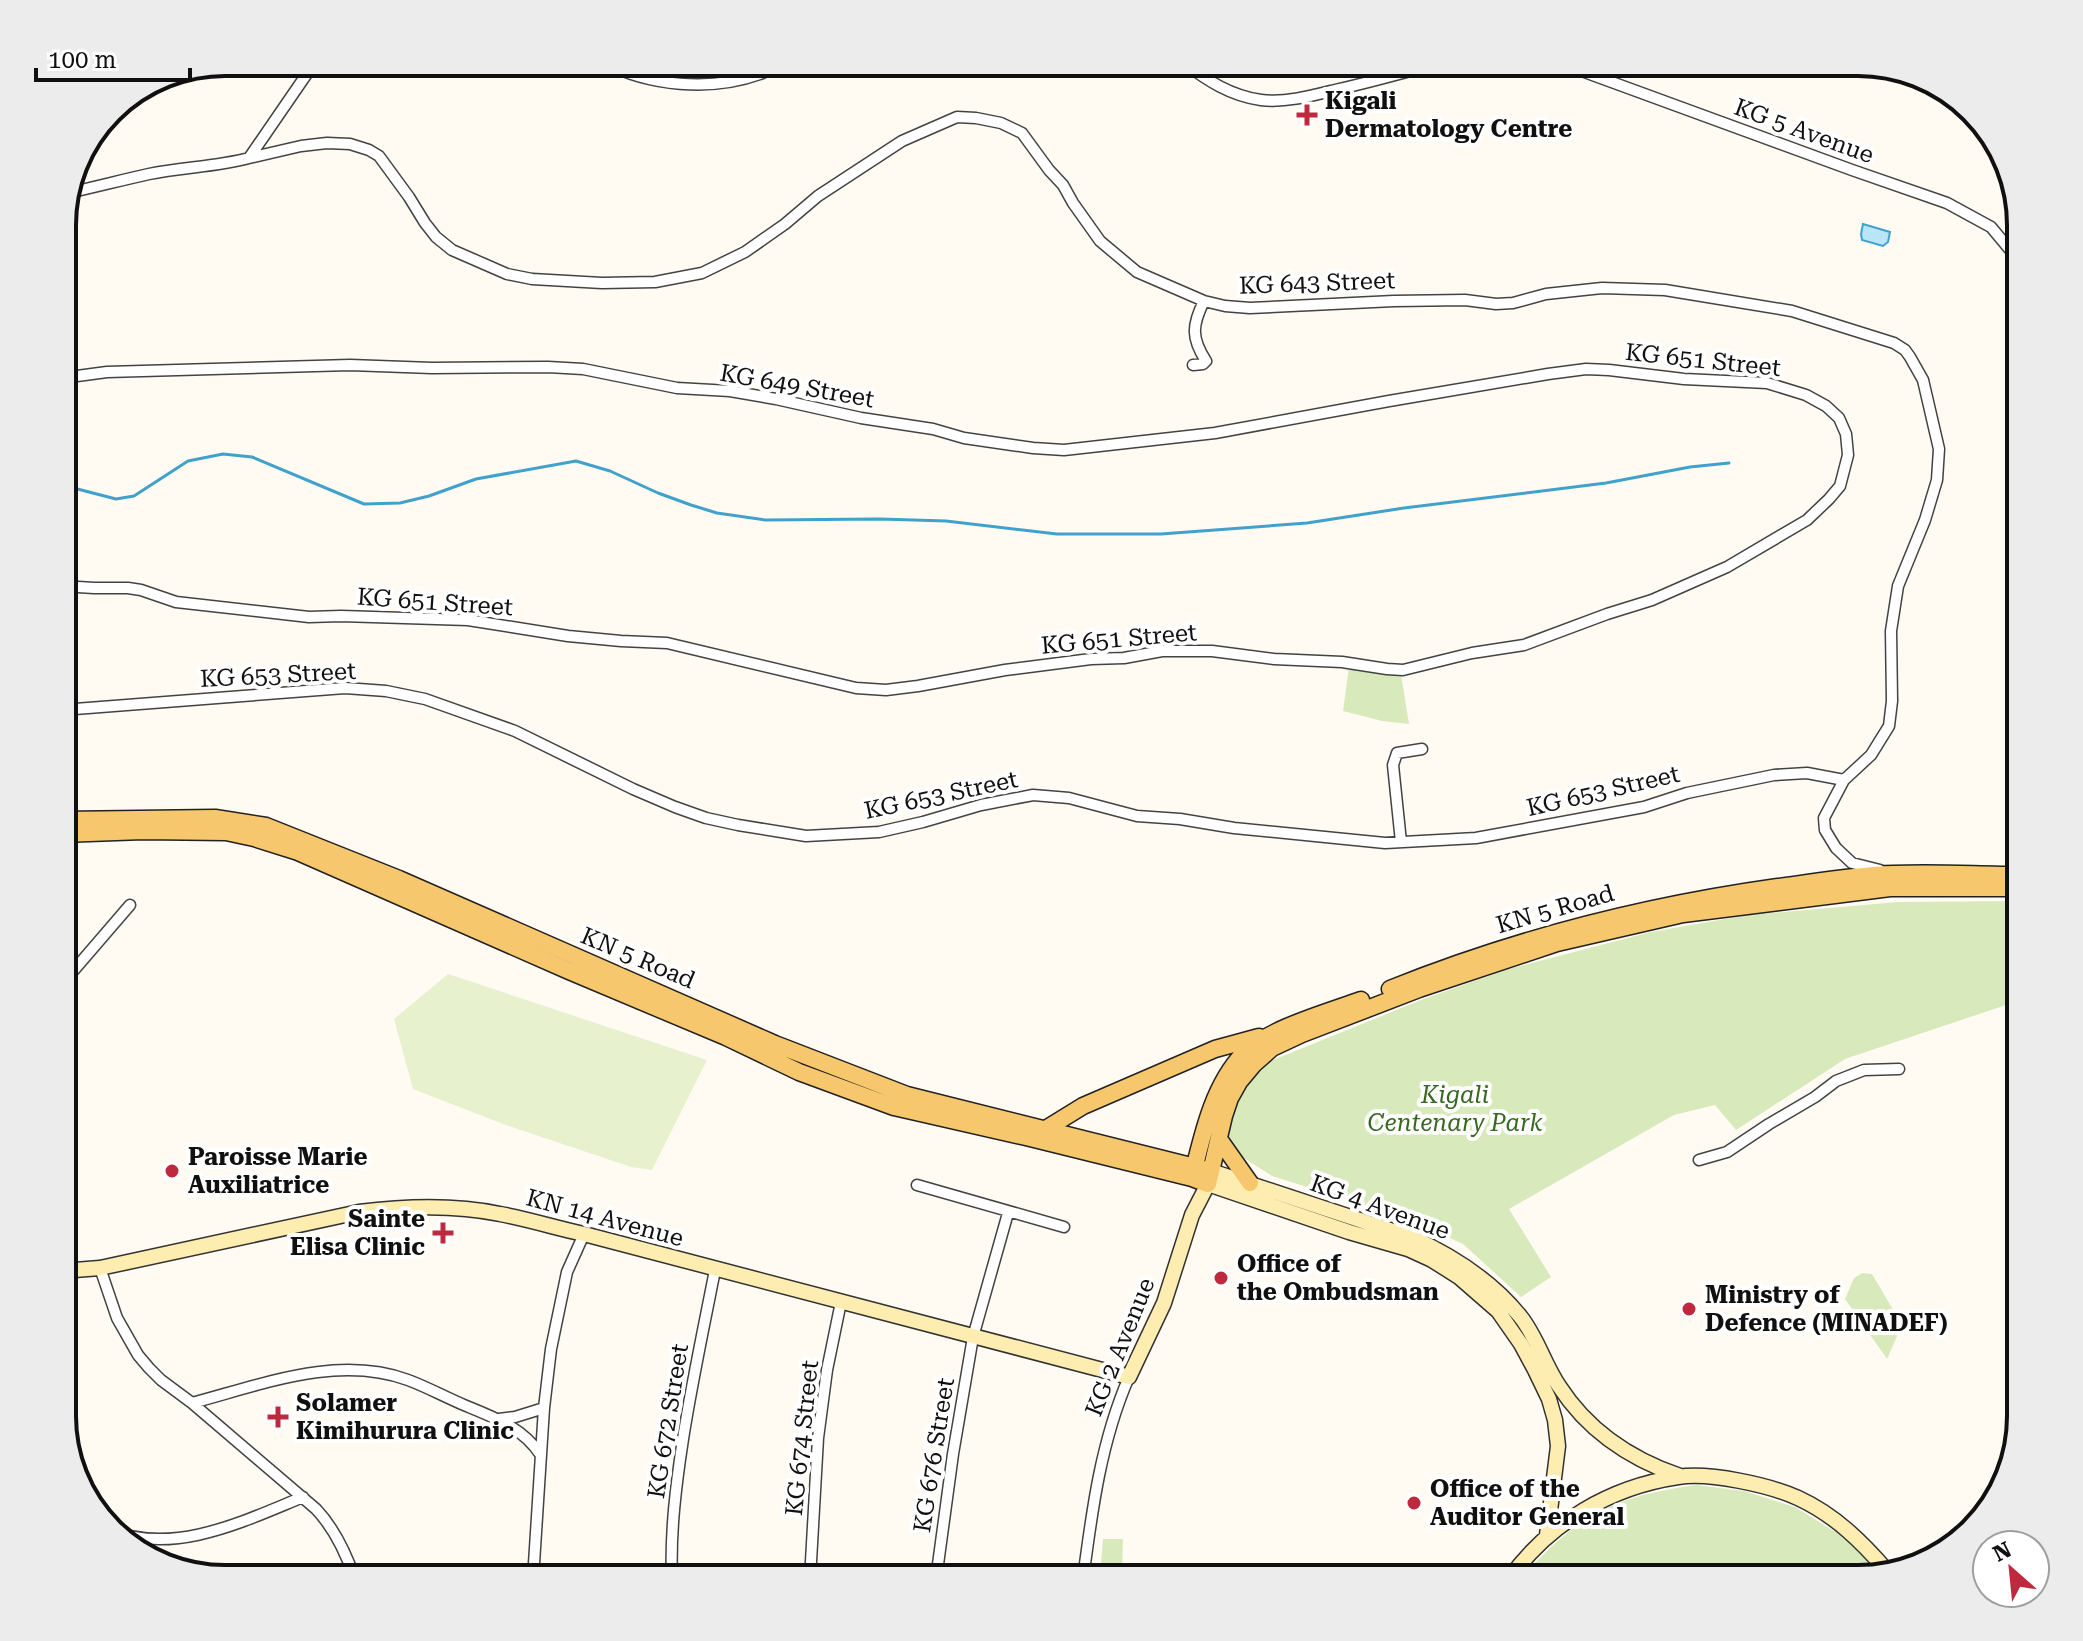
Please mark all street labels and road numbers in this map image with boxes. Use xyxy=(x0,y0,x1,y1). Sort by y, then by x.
street label: KG 5 Avenue xyxy=(1730,93,1878,169)
street label: KG 643 Street xyxy=(1238,266,1396,300)
street label: KG 651 Street xyxy=(1624,338,1782,382)
street label: KG 649 Street xyxy=(718,359,876,413)
street label: KG 651 Street xyxy=(356,583,514,621)
street label: KG 651 Street xyxy=(1040,618,1198,660)
street label: KG 653 Street xyxy=(199,657,357,693)
street label: KG 653 Street xyxy=(1524,760,1682,822)
street label: KG 653 Street xyxy=(862,765,1020,825)
street label: KN 5 Road xyxy=(1493,879,1617,939)
street label: KN 5 Road xyxy=(577,921,699,995)
street label: KG 4 Avenue xyxy=(1306,1169,1454,1245)
street label: KN 14 Avenue xyxy=(523,1184,687,1252)
street label: KG 2 Avenue xyxy=(1080,1274,1160,1420)
street label: KG 672 Street xyxy=(642,1342,694,1500)
street label: KG 674 Street xyxy=(780,1359,824,1517)
street label: KG 676 Street xyxy=(908,1376,960,1534)

